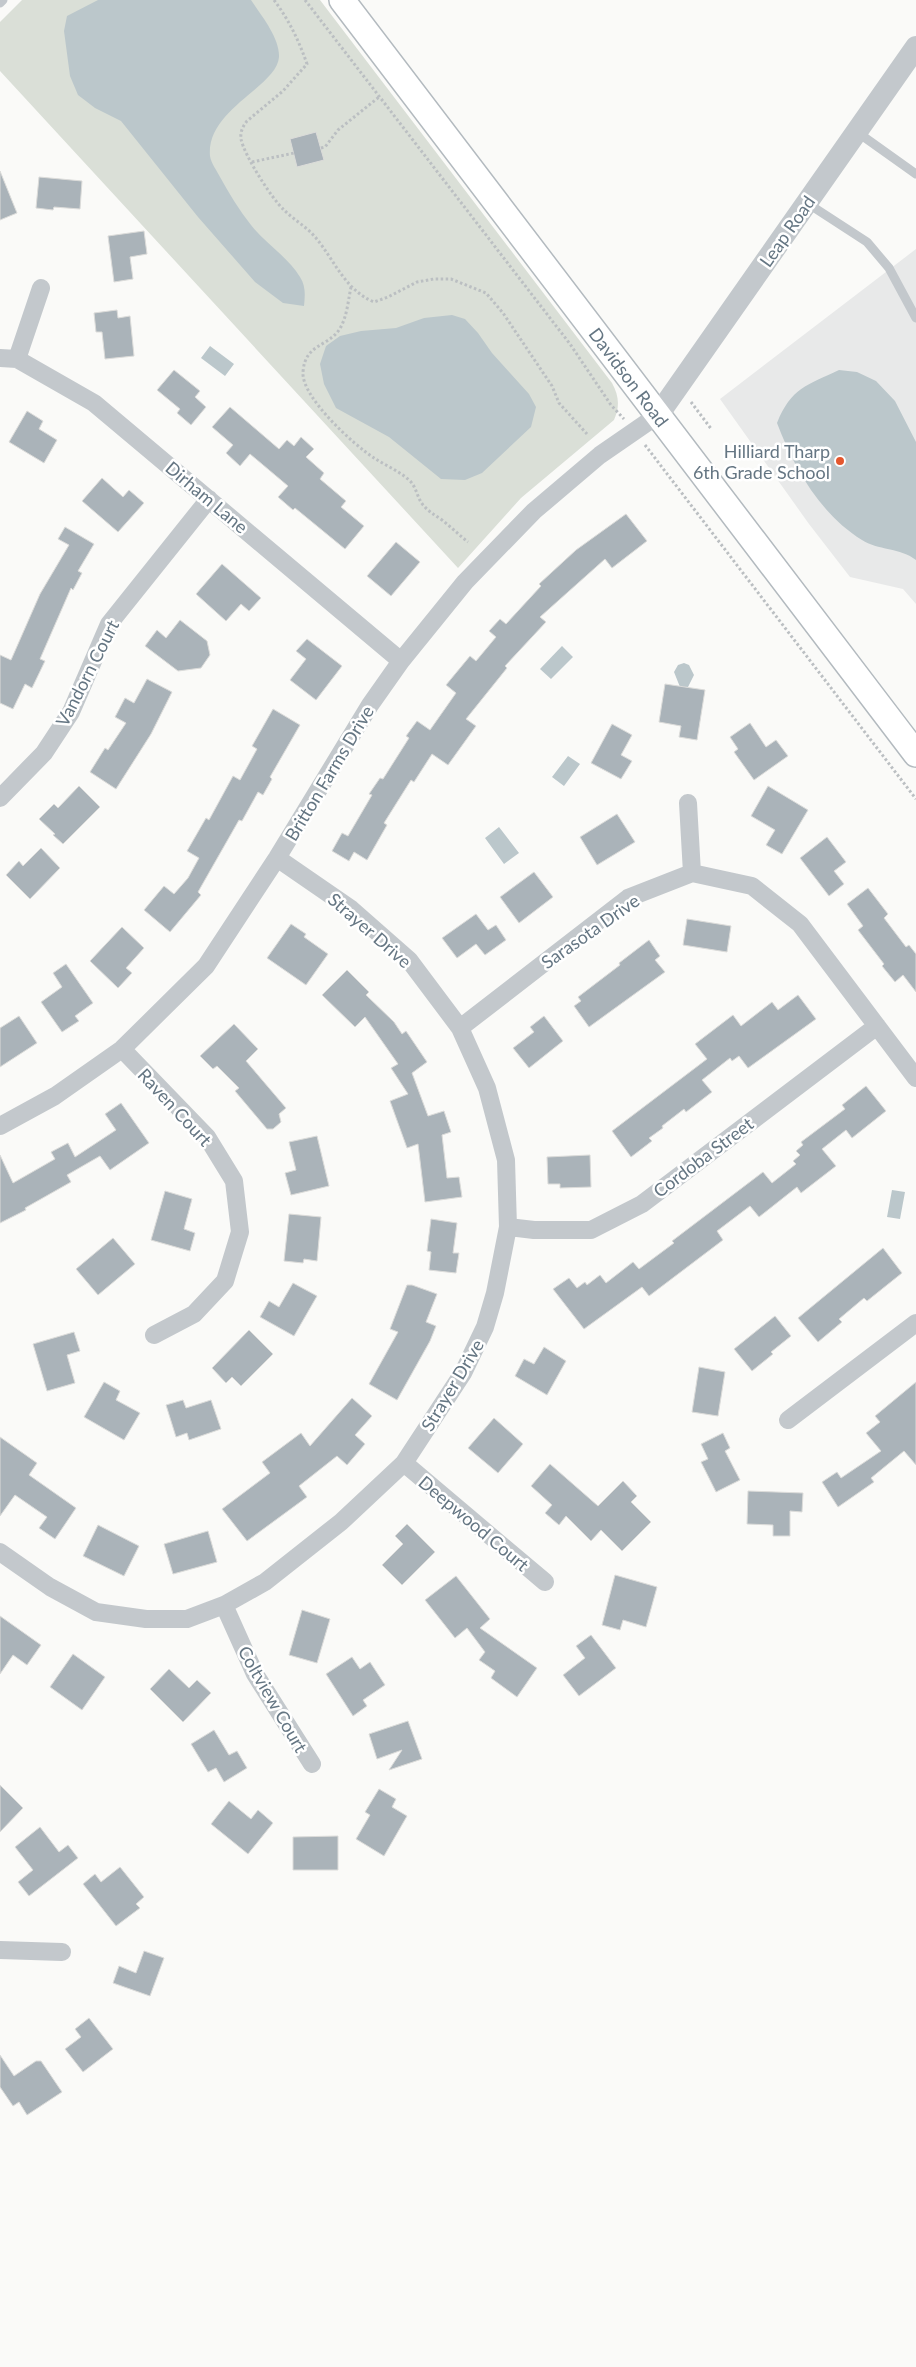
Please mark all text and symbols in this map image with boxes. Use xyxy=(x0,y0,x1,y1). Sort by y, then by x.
street label: Leap Road xyxy=(755,191,819,271)
street label: Davidson Road xyxy=(585,323,673,431)
place label: Hilliard Tharp 6th Grade School xyxy=(693,440,830,483)
marker: Hilliard Tharp 6th Grade School xyxy=(834,455,846,467)
street label: Dirham Lane xyxy=(161,456,253,538)
street label: Vandorn Court xyxy=(51,616,123,730)
street label: Britton Farms Drive xyxy=(280,701,378,845)
street label: Strayer Drive xyxy=(324,888,416,972)
street label: Sarasota Drive xyxy=(537,889,643,973)
street label: Raven Court xyxy=(133,1064,217,1151)
street label: Cordoba Street xyxy=(649,1112,758,1202)
street label: Strayer Drive xyxy=(416,1335,488,1435)
street label: Deepwood Court xyxy=(415,1471,534,1576)
street label: Coltview Court xyxy=(234,1642,313,1757)

